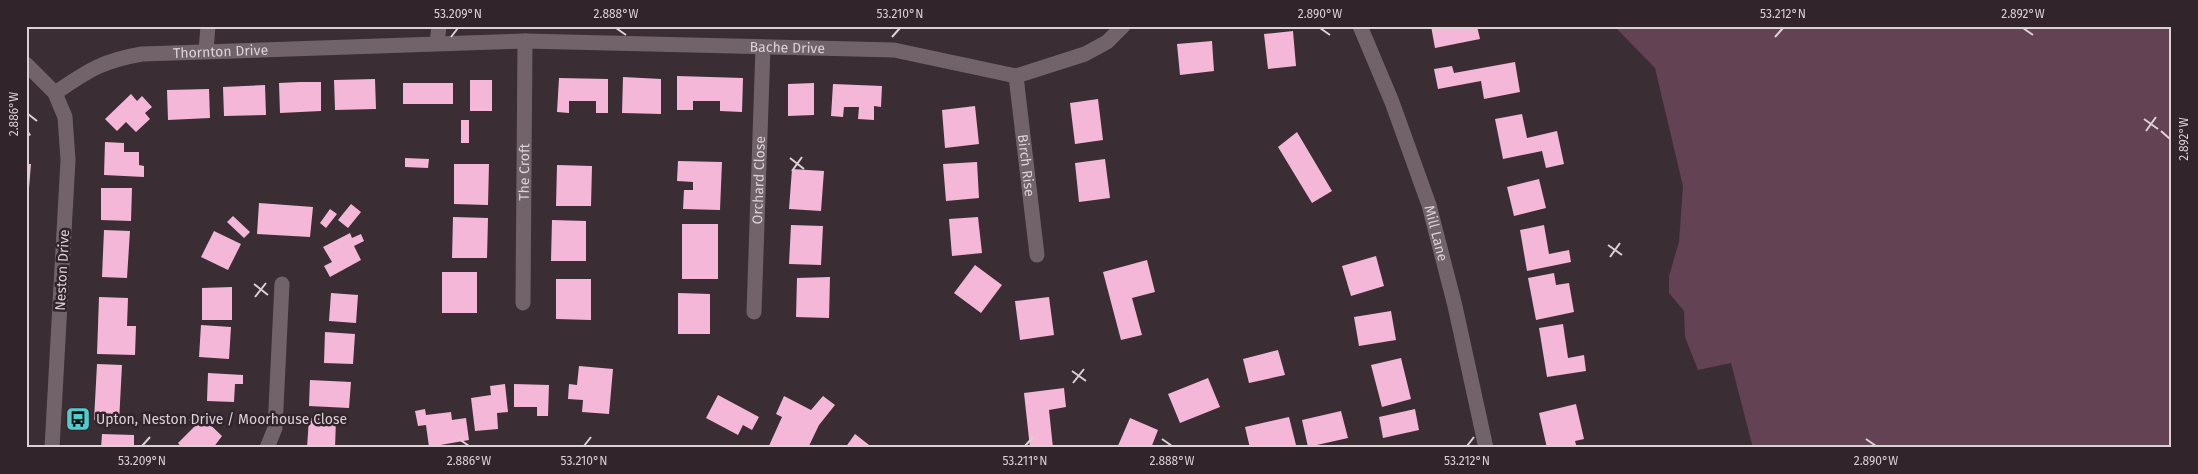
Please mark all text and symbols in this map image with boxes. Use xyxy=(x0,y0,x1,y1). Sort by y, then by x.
text: 53.209°N xyxy=(434,7,482,21)
text: 2.888°W xyxy=(594,7,639,21)
text: 53.210°N xyxy=(877,7,923,21)
text: 2.890°W xyxy=(1298,7,1342,21)
text: 53.212°N xyxy=(1760,7,1806,21)
text: 2.892°W xyxy=(2001,7,2045,21)
street label: Bache Drive xyxy=(749,38,825,57)
street label: Thornton Drive xyxy=(173,42,268,62)
text: 2.886°W xyxy=(7,92,21,136)
text: 2.892°W xyxy=(2177,117,2191,161)
street label: Birch Rise xyxy=(1014,133,1038,198)
street label: Orchard Close xyxy=(749,136,769,225)
street label: The Croft xyxy=(516,142,533,201)
street label: Mill Lane xyxy=(1420,204,1451,263)
street label: Neston Drive xyxy=(52,229,73,311)
bus stop icon: Upton, Neston Drive / Moorhouse Close xyxy=(65,406,91,432)
place label: Upton, Neston Drive / Moorhouse Close xyxy=(96,411,347,428)
text: 53.209°N xyxy=(118,454,166,468)
text: 2.886°W xyxy=(447,454,491,468)
text: 53.210°N xyxy=(561,454,607,468)
text: 53.211°N xyxy=(1002,454,1048,468)
text: 2.888°W xyxy=(1150,454,1195,468)
text: 53.212°N xyxy=(1444,454,1490,468)
text: 2.890°W xyxy=(1854,454,1898,468)

